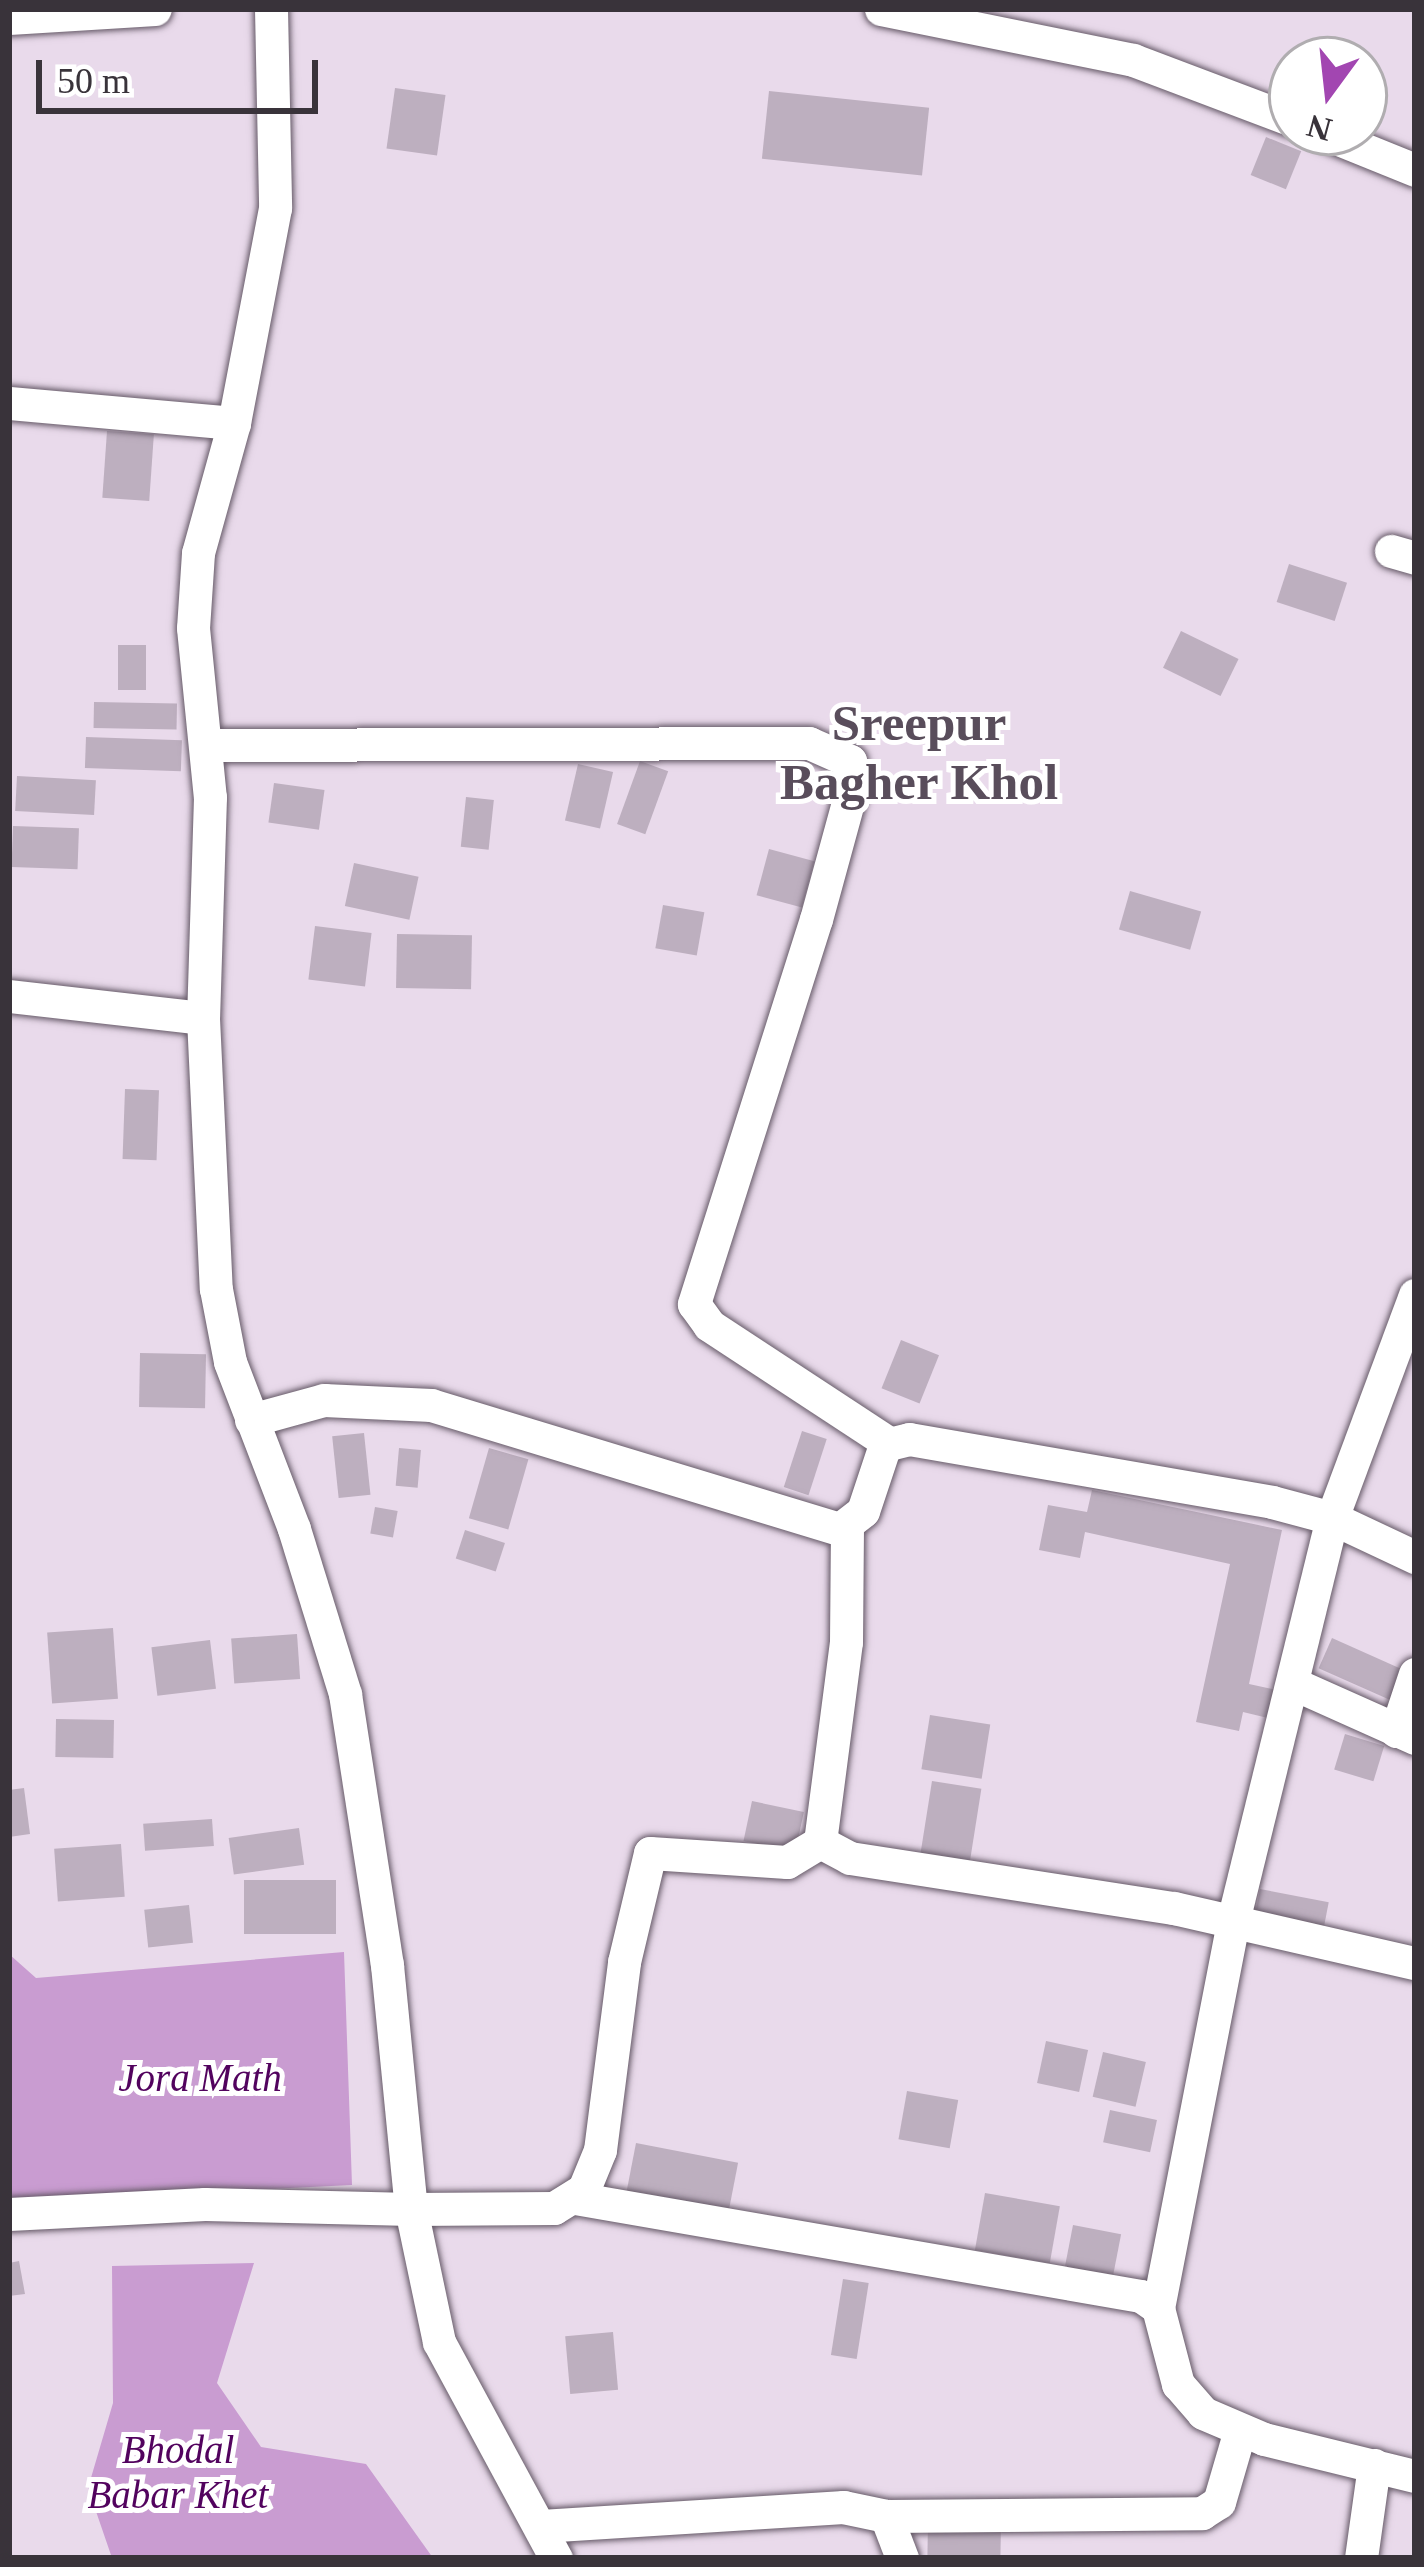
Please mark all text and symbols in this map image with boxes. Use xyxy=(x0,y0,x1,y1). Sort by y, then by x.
scale bar xyxy=(42,36,324,110)
north arrow xyxy=(1268,36,1388,156)
text: 50 m xyxy=(57,61,130,101)
text: N xyxy=(1303,107,1336,148)
district label: Sreepur Bagher Khol xyxy=(779,693,1059,813)
park label: Jora Math xyxy=(118,2055,282,2101)
park label: Bhodal Babar Khet xyxy=(88,2428,268,2519)

